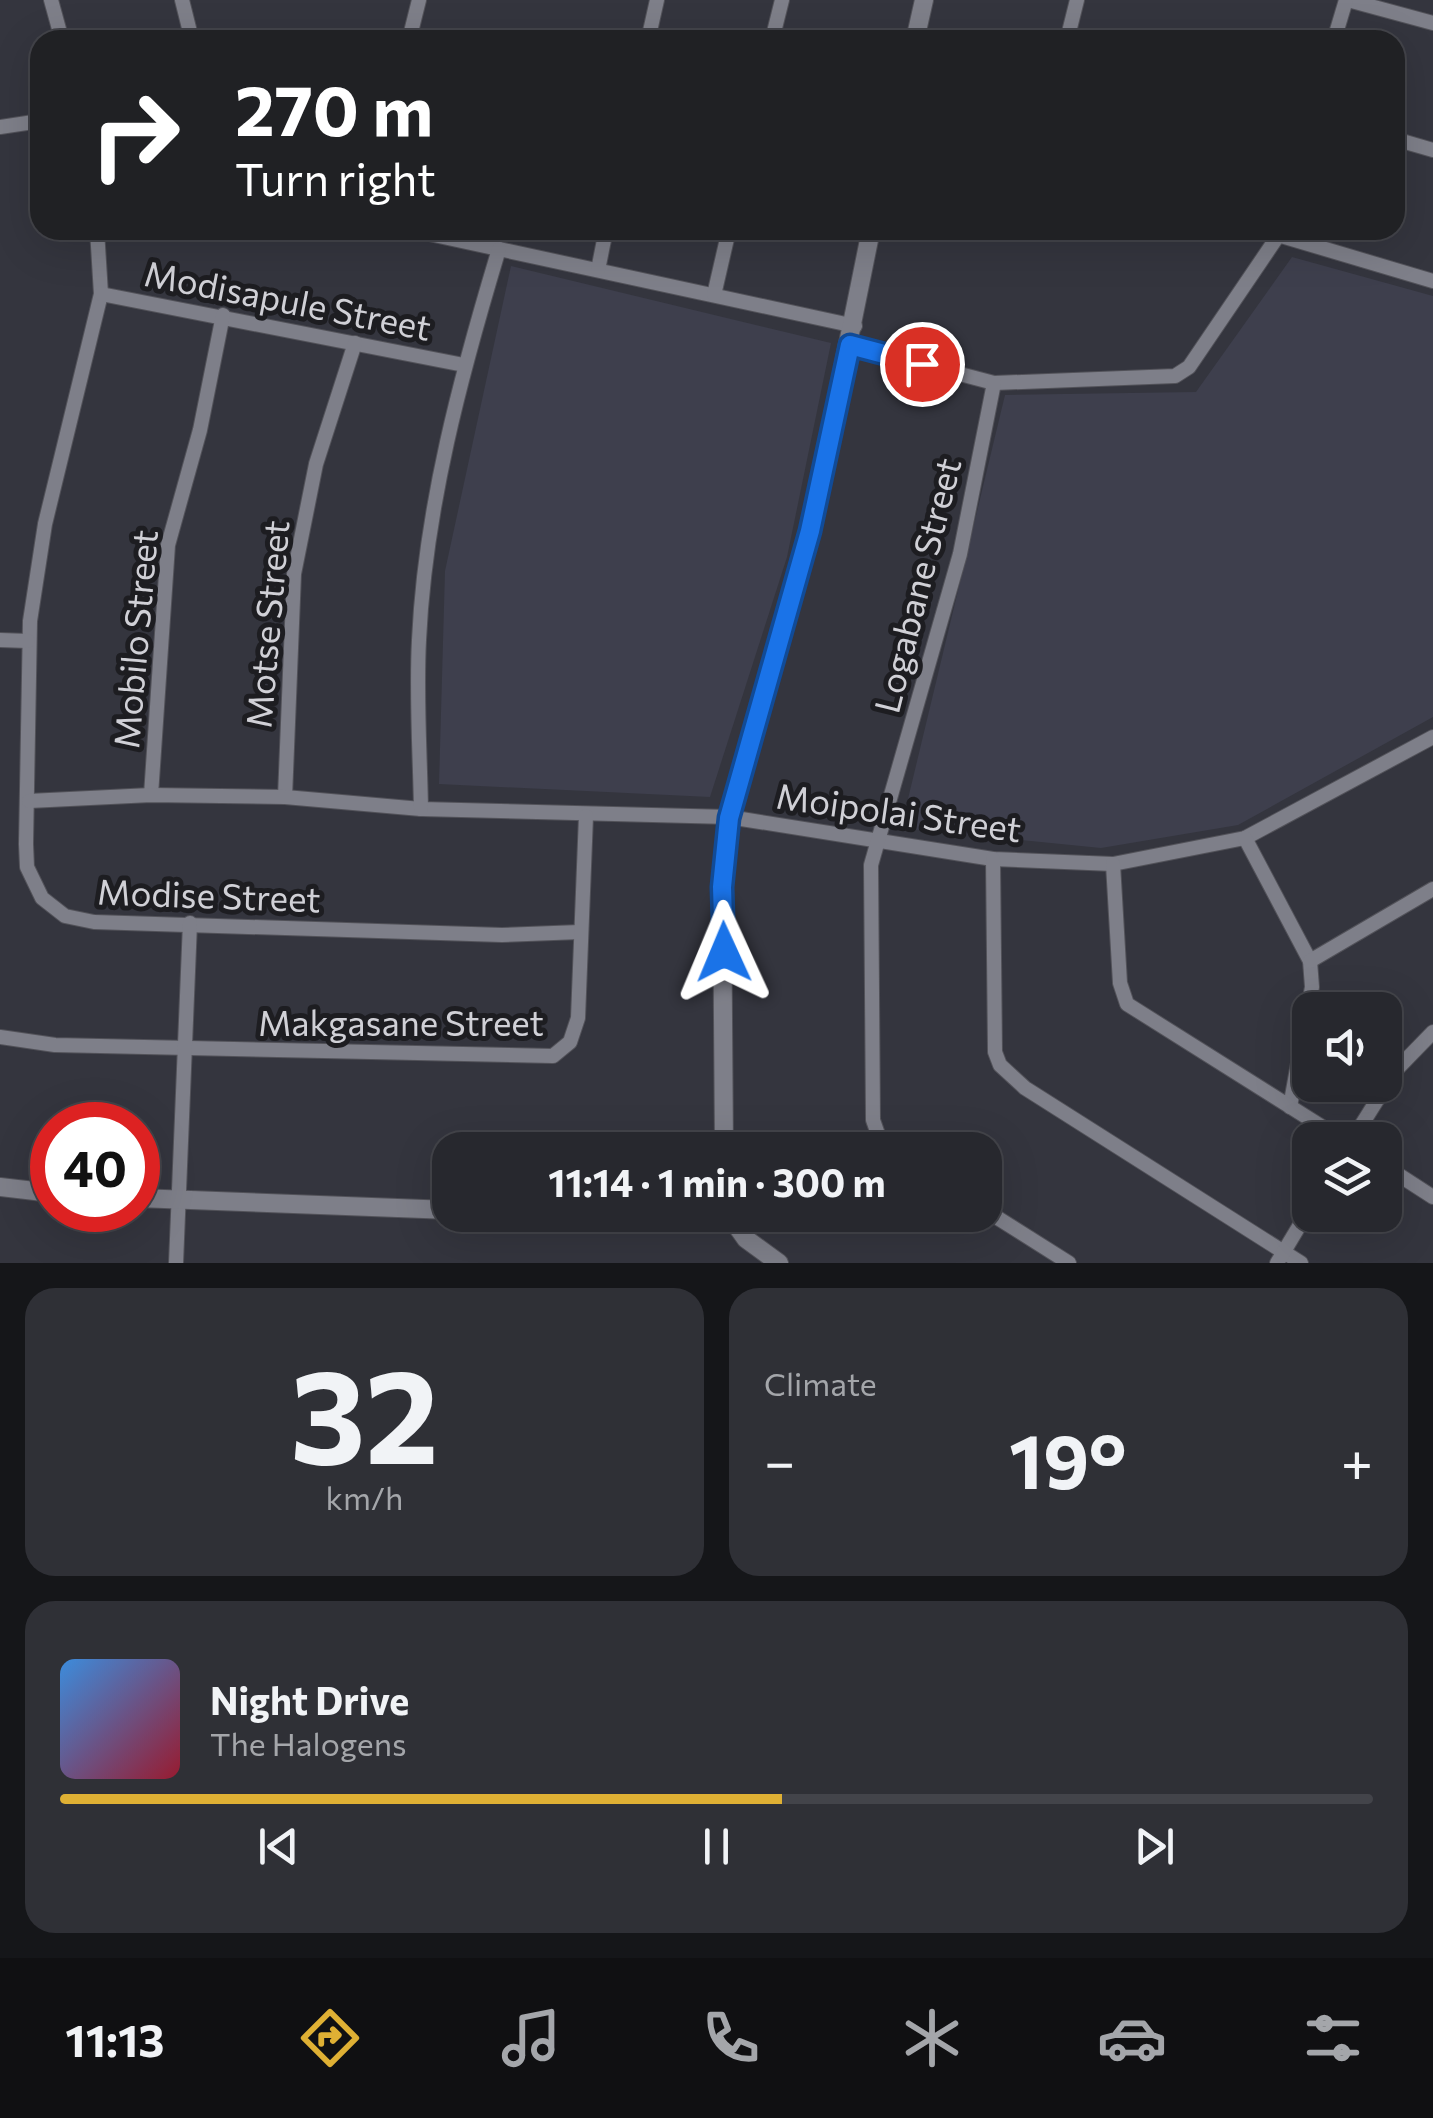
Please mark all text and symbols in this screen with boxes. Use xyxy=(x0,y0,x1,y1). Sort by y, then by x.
text: 270 m xyxy=(235,65,433,150)
icon: right xyxy=(70,70,200,200)
text: Turn right xyxy=(235,150,436,205)
street label: Modisapule Street xyxy=(141,250,435,348)
pin xyxy=(880,322,965,407)
icon: arrive xyxy=(895,337,950,392)
street label: Logabane Street xyxy=(864,453,968,717)
street label: Motse Street xyxy=(235,518,297,730)
street label: Mobilo Street xyxy=(103,528,165,750)
street label: Moipolai Street xyxy=(774,773,1024,849)
street label: Modise Street xyxy=(97,869,321,919)
position arrow xyxy=(672,900,776,1004)
map controls xyxy=(1292,992,1402,1232)
button: sound xyxy=(1292,992,1402,1102)
street label: Makgasane Street xyxy=(258,1000,544,1043)
speed limit sign: 40 xyxy=(30,1102,160,1232)
button: layers xyxy=(1292,1122,1402,1232)
text: 11:14 · 1 min · 300 m xyxy=(548,1158,886,1205)
text: 32 xyxy=(290,1332,439,1491)
text: Climate xyxy=(764,1363,877,1403)
text: 19° xyxy=(1009,1413,1127,1504)
text: − xyxy=(764,1426,795,1493)
text: + xyxy=(1341,1426,1373,1493)
text: km/h xyxy=(326,1477,403,1517)
text: Night Drive xyxy=(210,1676,409,1723)
text: The Halogens xyxy=(210,1723,407,1763)
icon: previous xyxy=(251,1819,306,1874)
icon: pause xyxy=(689,1819,744,1874)
icon: next xyxy=(1127,1819,1182,1874)
icon: directions xyxy=(295,2003,365,2073)
icon: music xyxy=(496,2003,566,2073)
icon: phone xyxy=(696,2003,766,2073)
icon: climate xyxy=(897,2003,967,2073)
icon: car xyxy=(1097,2003,1167,2073)
icon: filters xyxy=(1298,2003,1368,2073)
text: 11:13 xyxy=(65,2011,164,2066)

